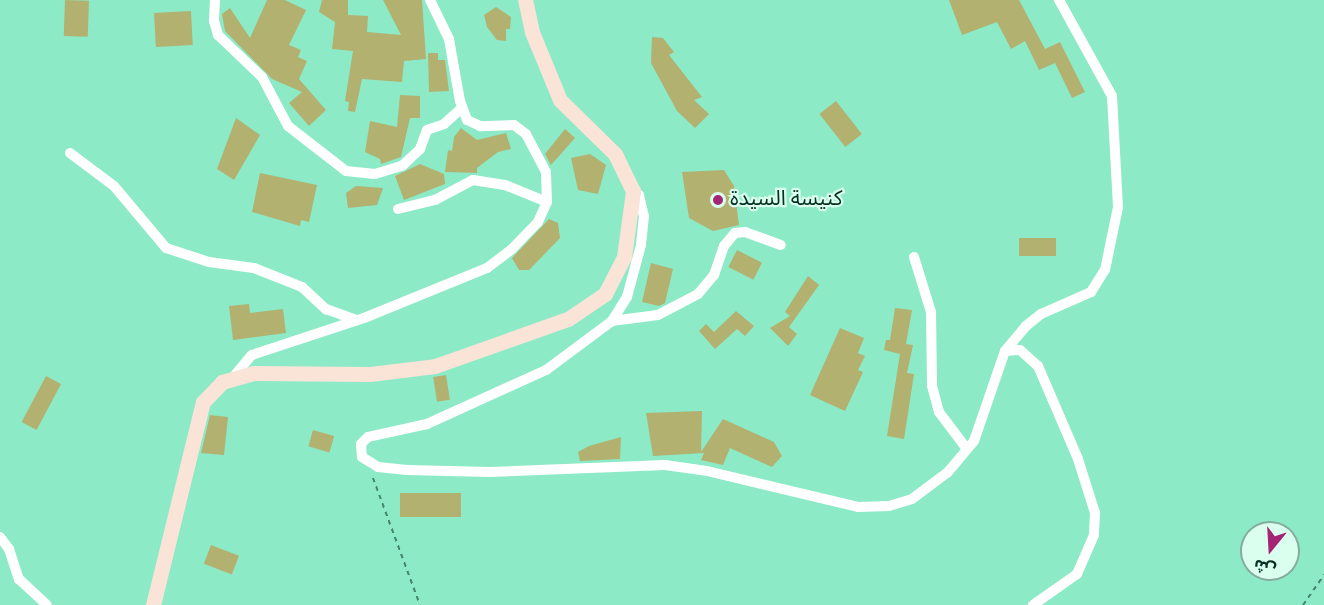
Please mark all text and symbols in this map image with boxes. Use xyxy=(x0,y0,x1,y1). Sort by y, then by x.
place label: كنيسة السيدة xyxy=(730,187,842,213)
marker: كنيسة السيدة xyxy=(711,193,725,207)
north arrow xyxy=(1240,521,1300,581)
text: ش xyxy=(1252,553,1279,579)

